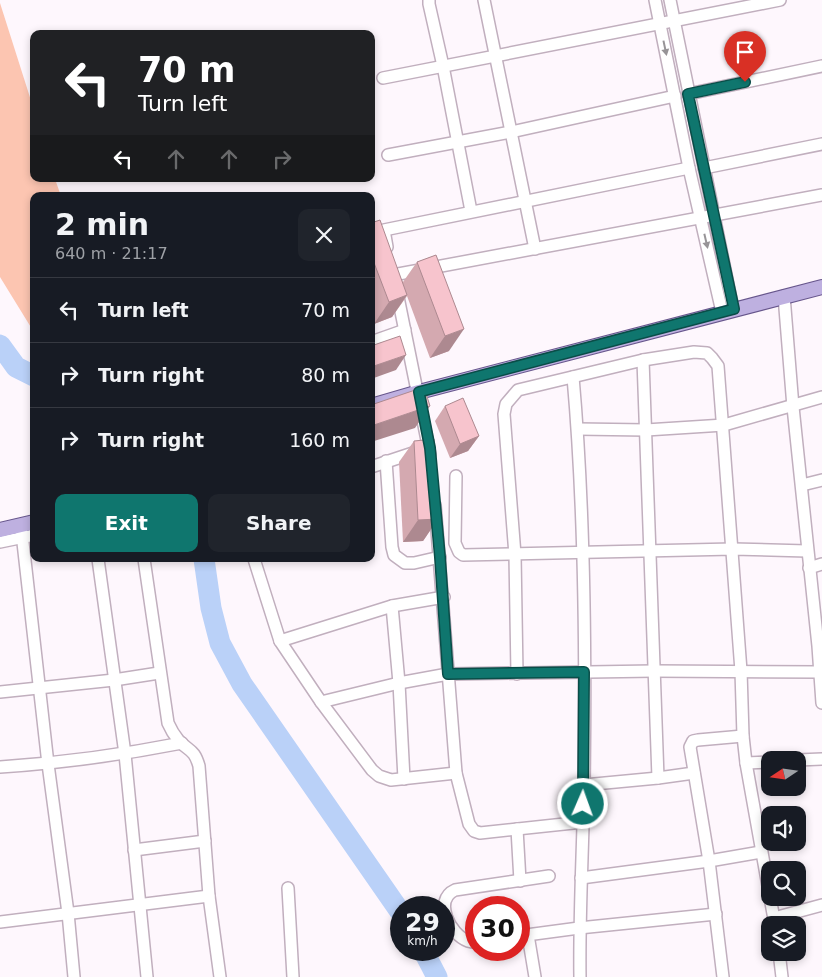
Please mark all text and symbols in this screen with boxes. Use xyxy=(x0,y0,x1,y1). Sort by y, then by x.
pin xyxy=(724,31,766,82)
icon: arrive xyxy=(731,38,759,66)
one-way arrow xyxy=(661,40,669,55)
icon: left xyxy=(55,50,120,115)
text: 70 m xyxy=(138,50,235,90)
text: Turn left xyxy=(138,91,227,116)
icon: left xyxy=(109,145,137,173)
icon: ahead xyxy=(162,145,190,173)
icon: ahead xyxy=(215,145,243,173)
icon: right xyxy=(268,145,296,173)
text: 2 min xyxy=(55,207,149,242)
button: close xyxy=(298,209,350,261)
one-way arrow xyxy=(702,233,710,248)
text: 640 m · 21:17 xyxy=(55,244,168,263)
icon: left xyxy=(55,296,83,324)
text: Turn left xyxy=(98,299,189,321)
text: 70 m xyxy=(301,299,350,321)
icon: right xyxy=(55,361,83,389)
text: Turn right xyxy=(98,364,204,386)
text: 80 m xyxy=(301,364,350,386)
icon: right xyxy=(55,426,83,454)
text: Turn right xyxy=(98,429,204,451)
text: 160 m xyxy=(289,429,350,451)
button: Exit xyxy=(55,494,198,552)
button: Share xyxy=(208,494,350,552)
north arrow xyxy=(761,751,806,796)
map controls xyxy=(761,751,806,961)
position arrow xyxy=(556,777,608,829)
button: sound xyxy=(761,806,806,851)
button: search xyxy=(761,861,806,906)
speed limit sign: 30 xyxy=(465,896,530,961)
text: 29 xyxy=(405,908,440,937)
button: layers xyxy=(761,916,806,961)
text: km/h xyxy=(407,934,438,948)

